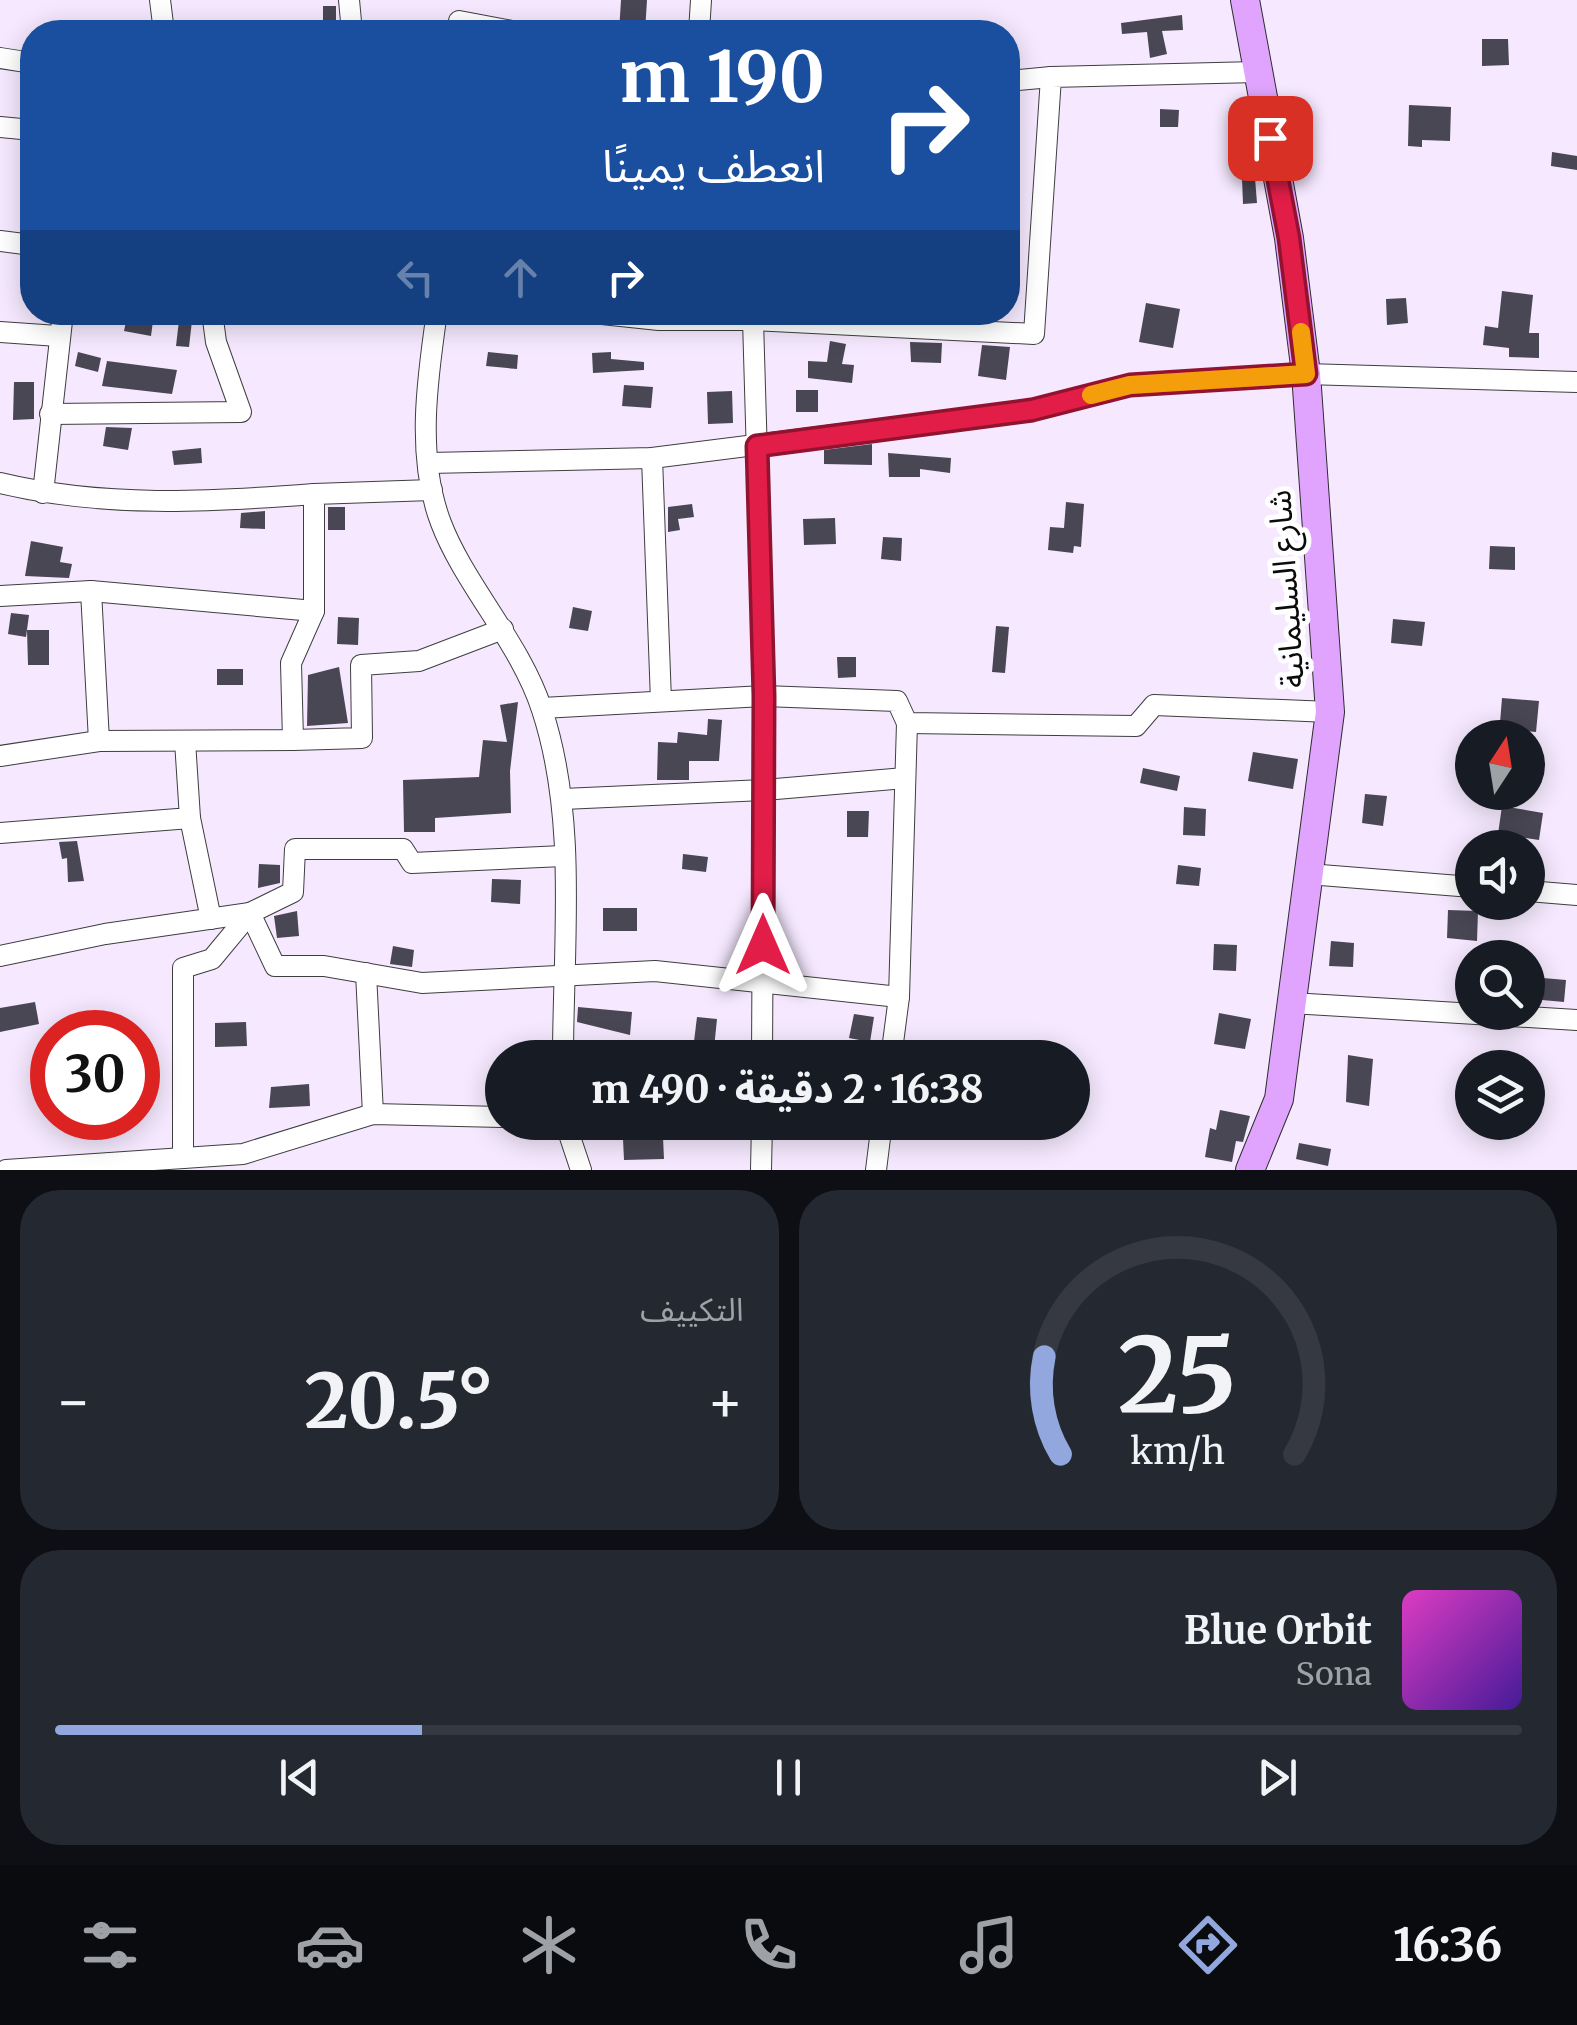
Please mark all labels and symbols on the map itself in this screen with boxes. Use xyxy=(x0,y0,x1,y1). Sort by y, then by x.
pin xyxy=(1228,96,1313,181)
street label: شارع السليمانية xyxy=(1259,488,1317,689)
north arrow xyxy=(1455,720,1545,810)
position arrow xyxy=(711,893,815,997)
speed limit sign: 30 xyxy=(30,1010,160,1140)

